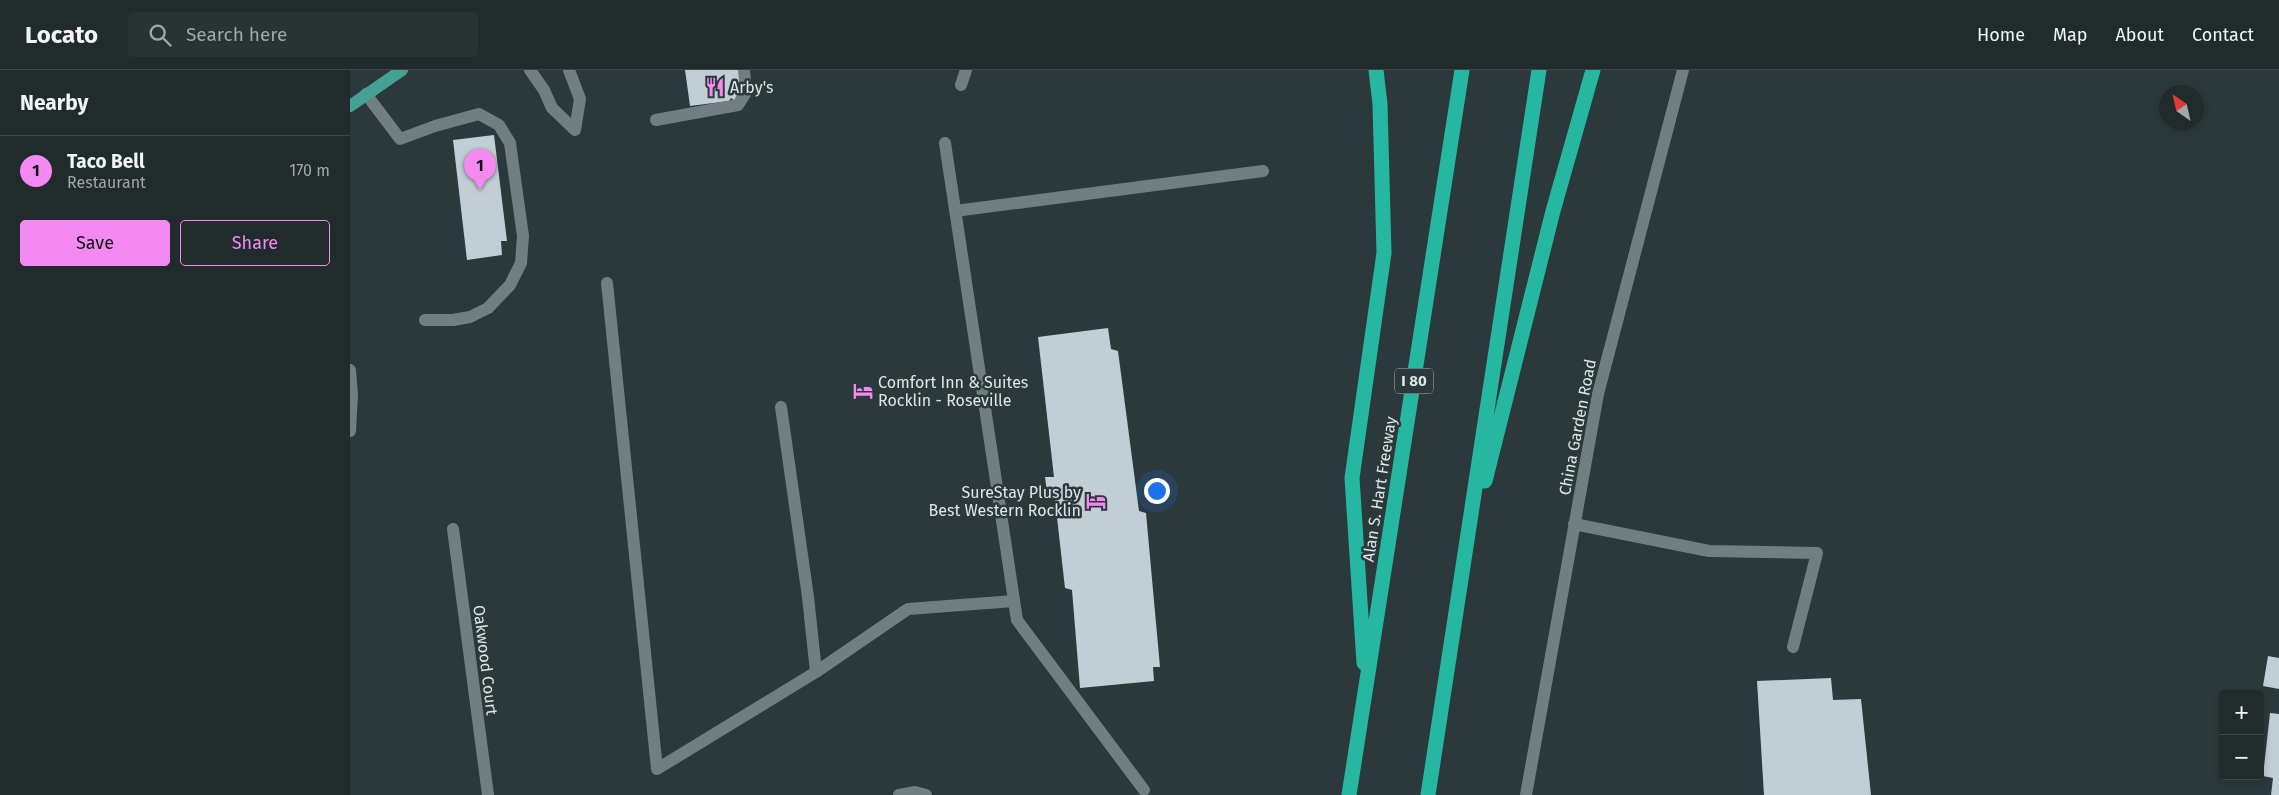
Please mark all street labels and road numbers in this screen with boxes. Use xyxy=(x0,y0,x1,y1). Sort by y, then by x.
street label: China Garden Road xyxy=(1555,357,1600,497)
road number: I 80 xyxy=(1395,368,1433,394)
street label: Alan S. Hart Freeway xyxy=(1359,415,1400,563)
street label: Oakwood Court xyxy=(469,604,502,717)

